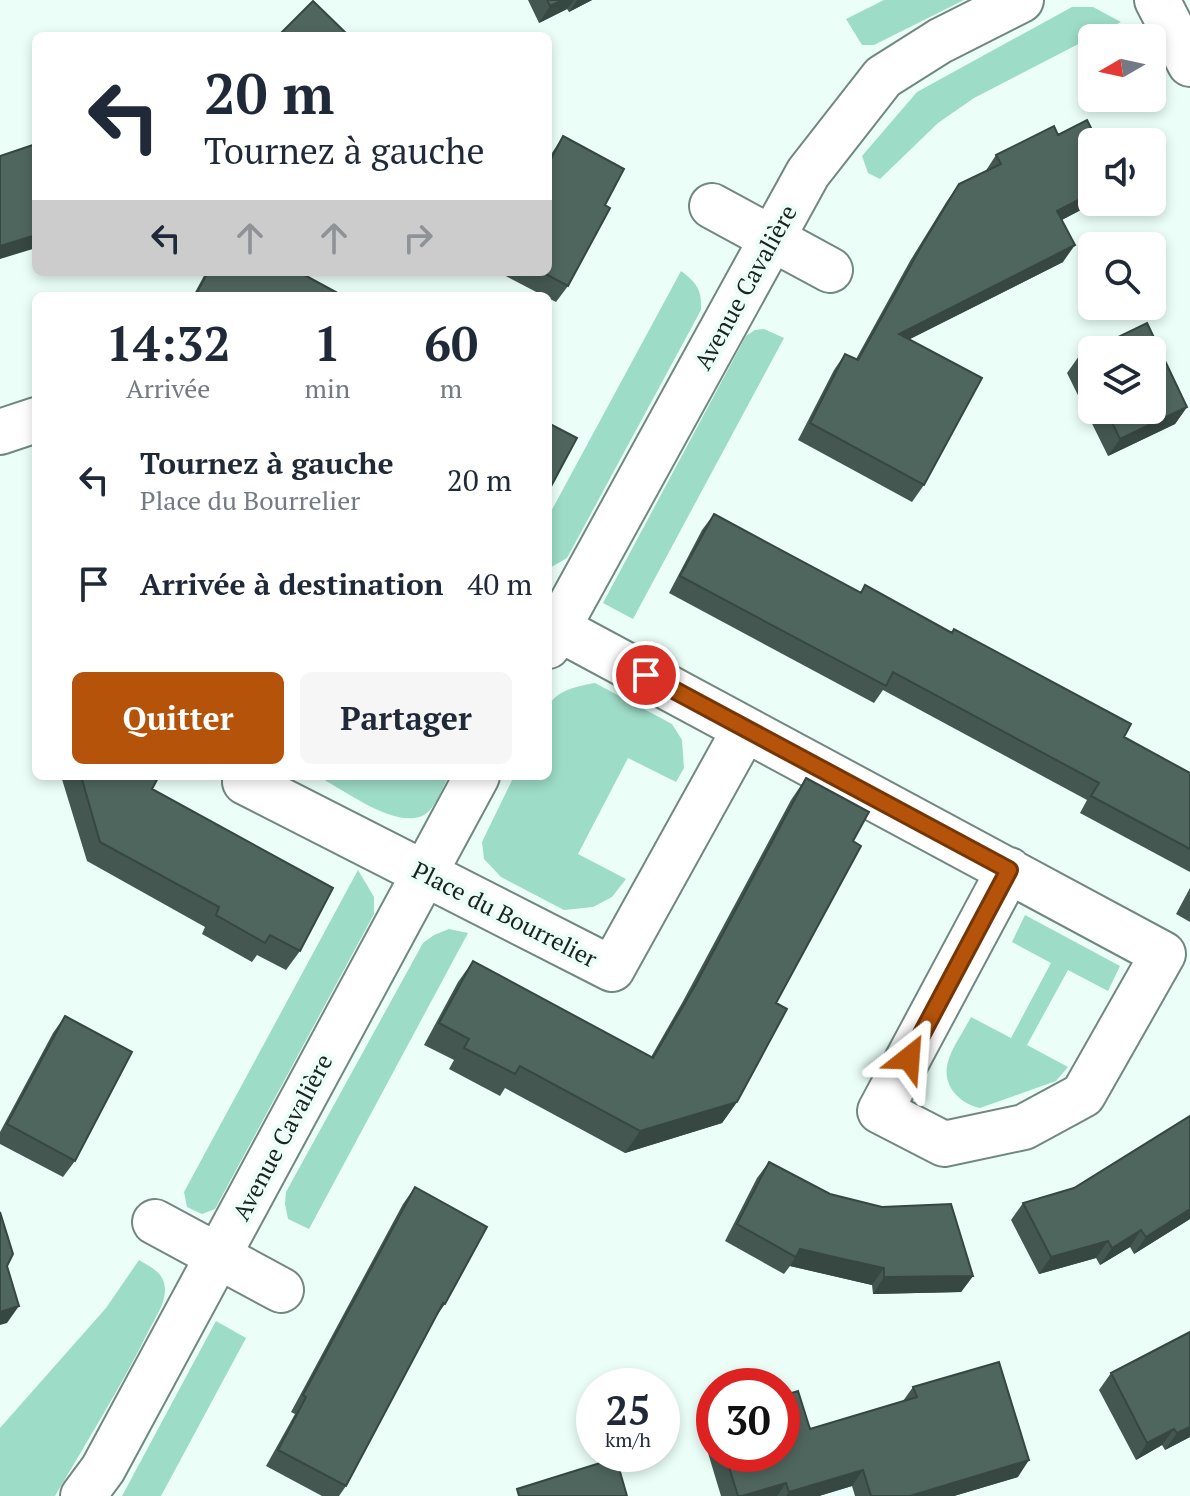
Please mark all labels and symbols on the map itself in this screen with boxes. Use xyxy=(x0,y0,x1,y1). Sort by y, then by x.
north arrow xyxy=(1078,24,1166,112)
street label: Avenue Cavalière xyxy=(686,199,804,375)
pin xyxy=(612,641,680,709)
street label: Place du Bourrelier xyxy=(407,854,604,975)
position arrow xyxy=(867,1016,951,1100)
street label: Avenue Cavalière xyxy=(225,1048,339,1226)
speed limit sign: 30 xyxy=(696,1368,800,1472)

